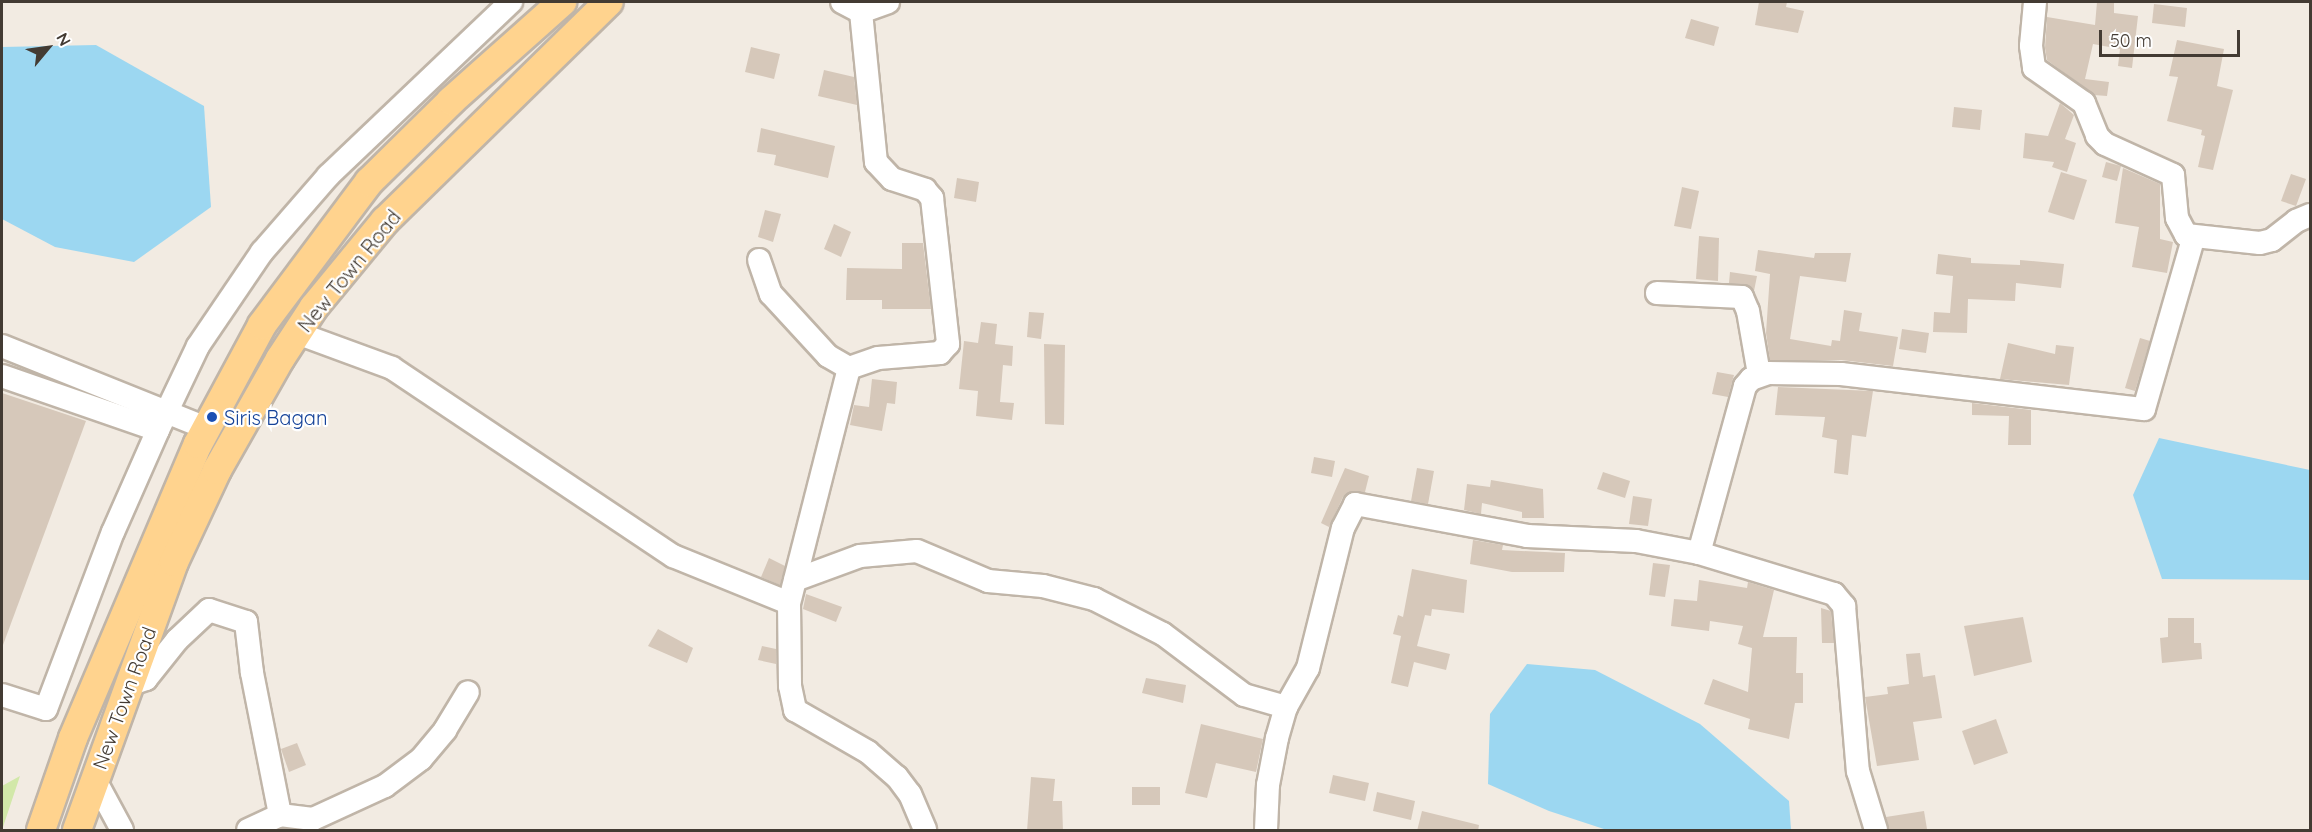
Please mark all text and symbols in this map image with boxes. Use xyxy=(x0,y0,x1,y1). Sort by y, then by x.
north arrow xyxy=(18,18,78,78)
scale bar xyxy=(2102,18,2243,56)
text: N xyxy=(52,29,75,49)
text: 50 m xyxy=(2110,29,2152,52)
street label: New Town Road xyxy=(293,205,405,337)
place label: Siris Bagan xyxy=(224,405,328,429)
marker: Siris Bagan xyxy=(205,410,219,424)
street label: New Town Road xyxy=(87,624,161,772)

